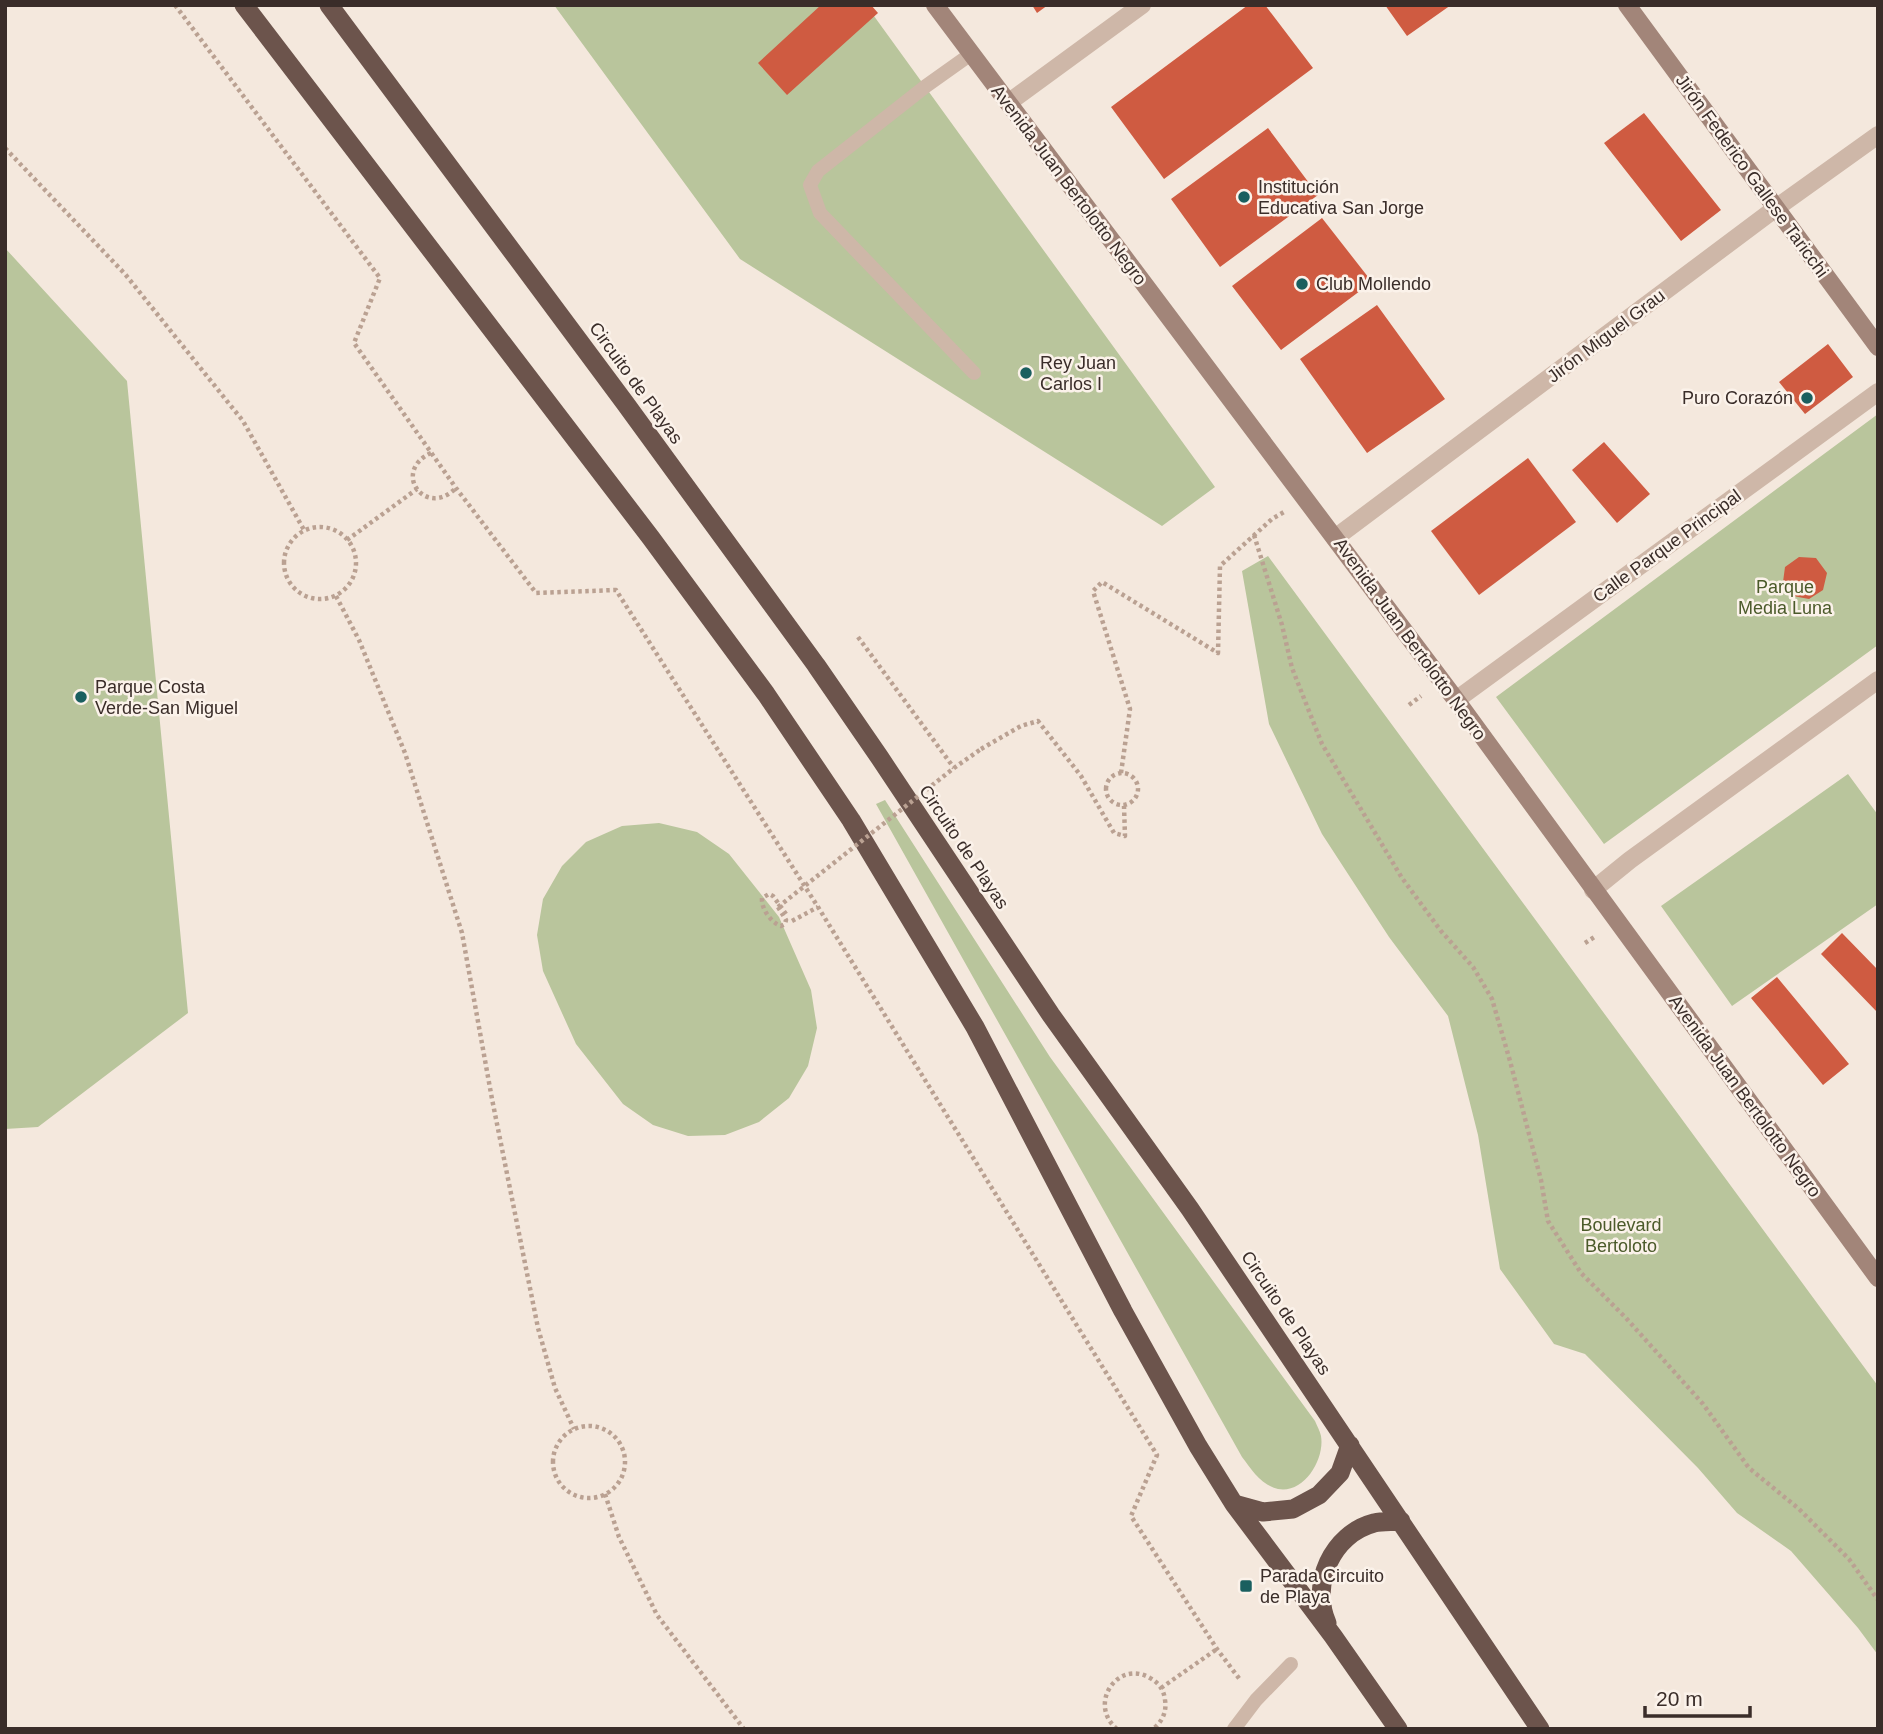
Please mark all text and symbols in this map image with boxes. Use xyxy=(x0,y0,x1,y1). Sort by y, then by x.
street label: Jirón Federico Gallese Taricchi xyxy=(1672,71,1832,281)
street label: Avenida Juan Bertolotto Negro xyxy=(987,81,1151,289)
place label: Institución Educativa San Jorge xyxy=(1258,177,1424,218)
marker: Institución Educativa San Jorge xyxy=(1236,189,1252,205)
place label: Club Mollendo xyxy=(1316,274,1431,294)
marker: Club Mollendo xyxy=(1294,276,1310,292)
street label: Jirón Miguel Grau xyxy=(1543,285,1669,387)
street label: Circuito de Playas xyxy=(585,318,687,448)
place label: Rey Juan Carlos I xyxy=(1040,353,1116,394)
marker: Rey Juan Carlos I xyxy=(1018,365,1034,381)
place label: Puro Corazón xyxy=(1682,388,1793,408)
marker: Puro Corazón xyxy=(1799,390,1815,406)
street label: Calle Parque Principal xyxy=(1589,486,1745,606)
street label: Avenida Juan Bertolotto Negro xyxy=(1330,534,1490,744)
park label: Parque Media Luna xyxy=(1738,577,1833,618)
place label: Parque Costa Verde-San Miguel xyxy=(95,677,238,718)
marker: Parque Costa Verde-San Miguel xyxy=(73,689,89,705)
street label: Circuito de Playas xyxy=(915,781,1013,913)
street label: Avenida Juan Bertolotto Negro xyxy=(1665,991,1825,1201)
park label: Boulevard Bertoloto xyxy=(1580,1215,1662,1256)
street label: Circuito de Playas xyxy=(1237,1247,1335,1379)
place label: Parada Circuito de Playa xyxy=(1260,1566,1384,1607)
marker: Parada Circuito de Playa xyxy=(1238,1578,1254,1594)
scale bar xyxy=(1645,1674,1750,1718)
text: 20 m xyxy=(1656,1687,1703,1710)

